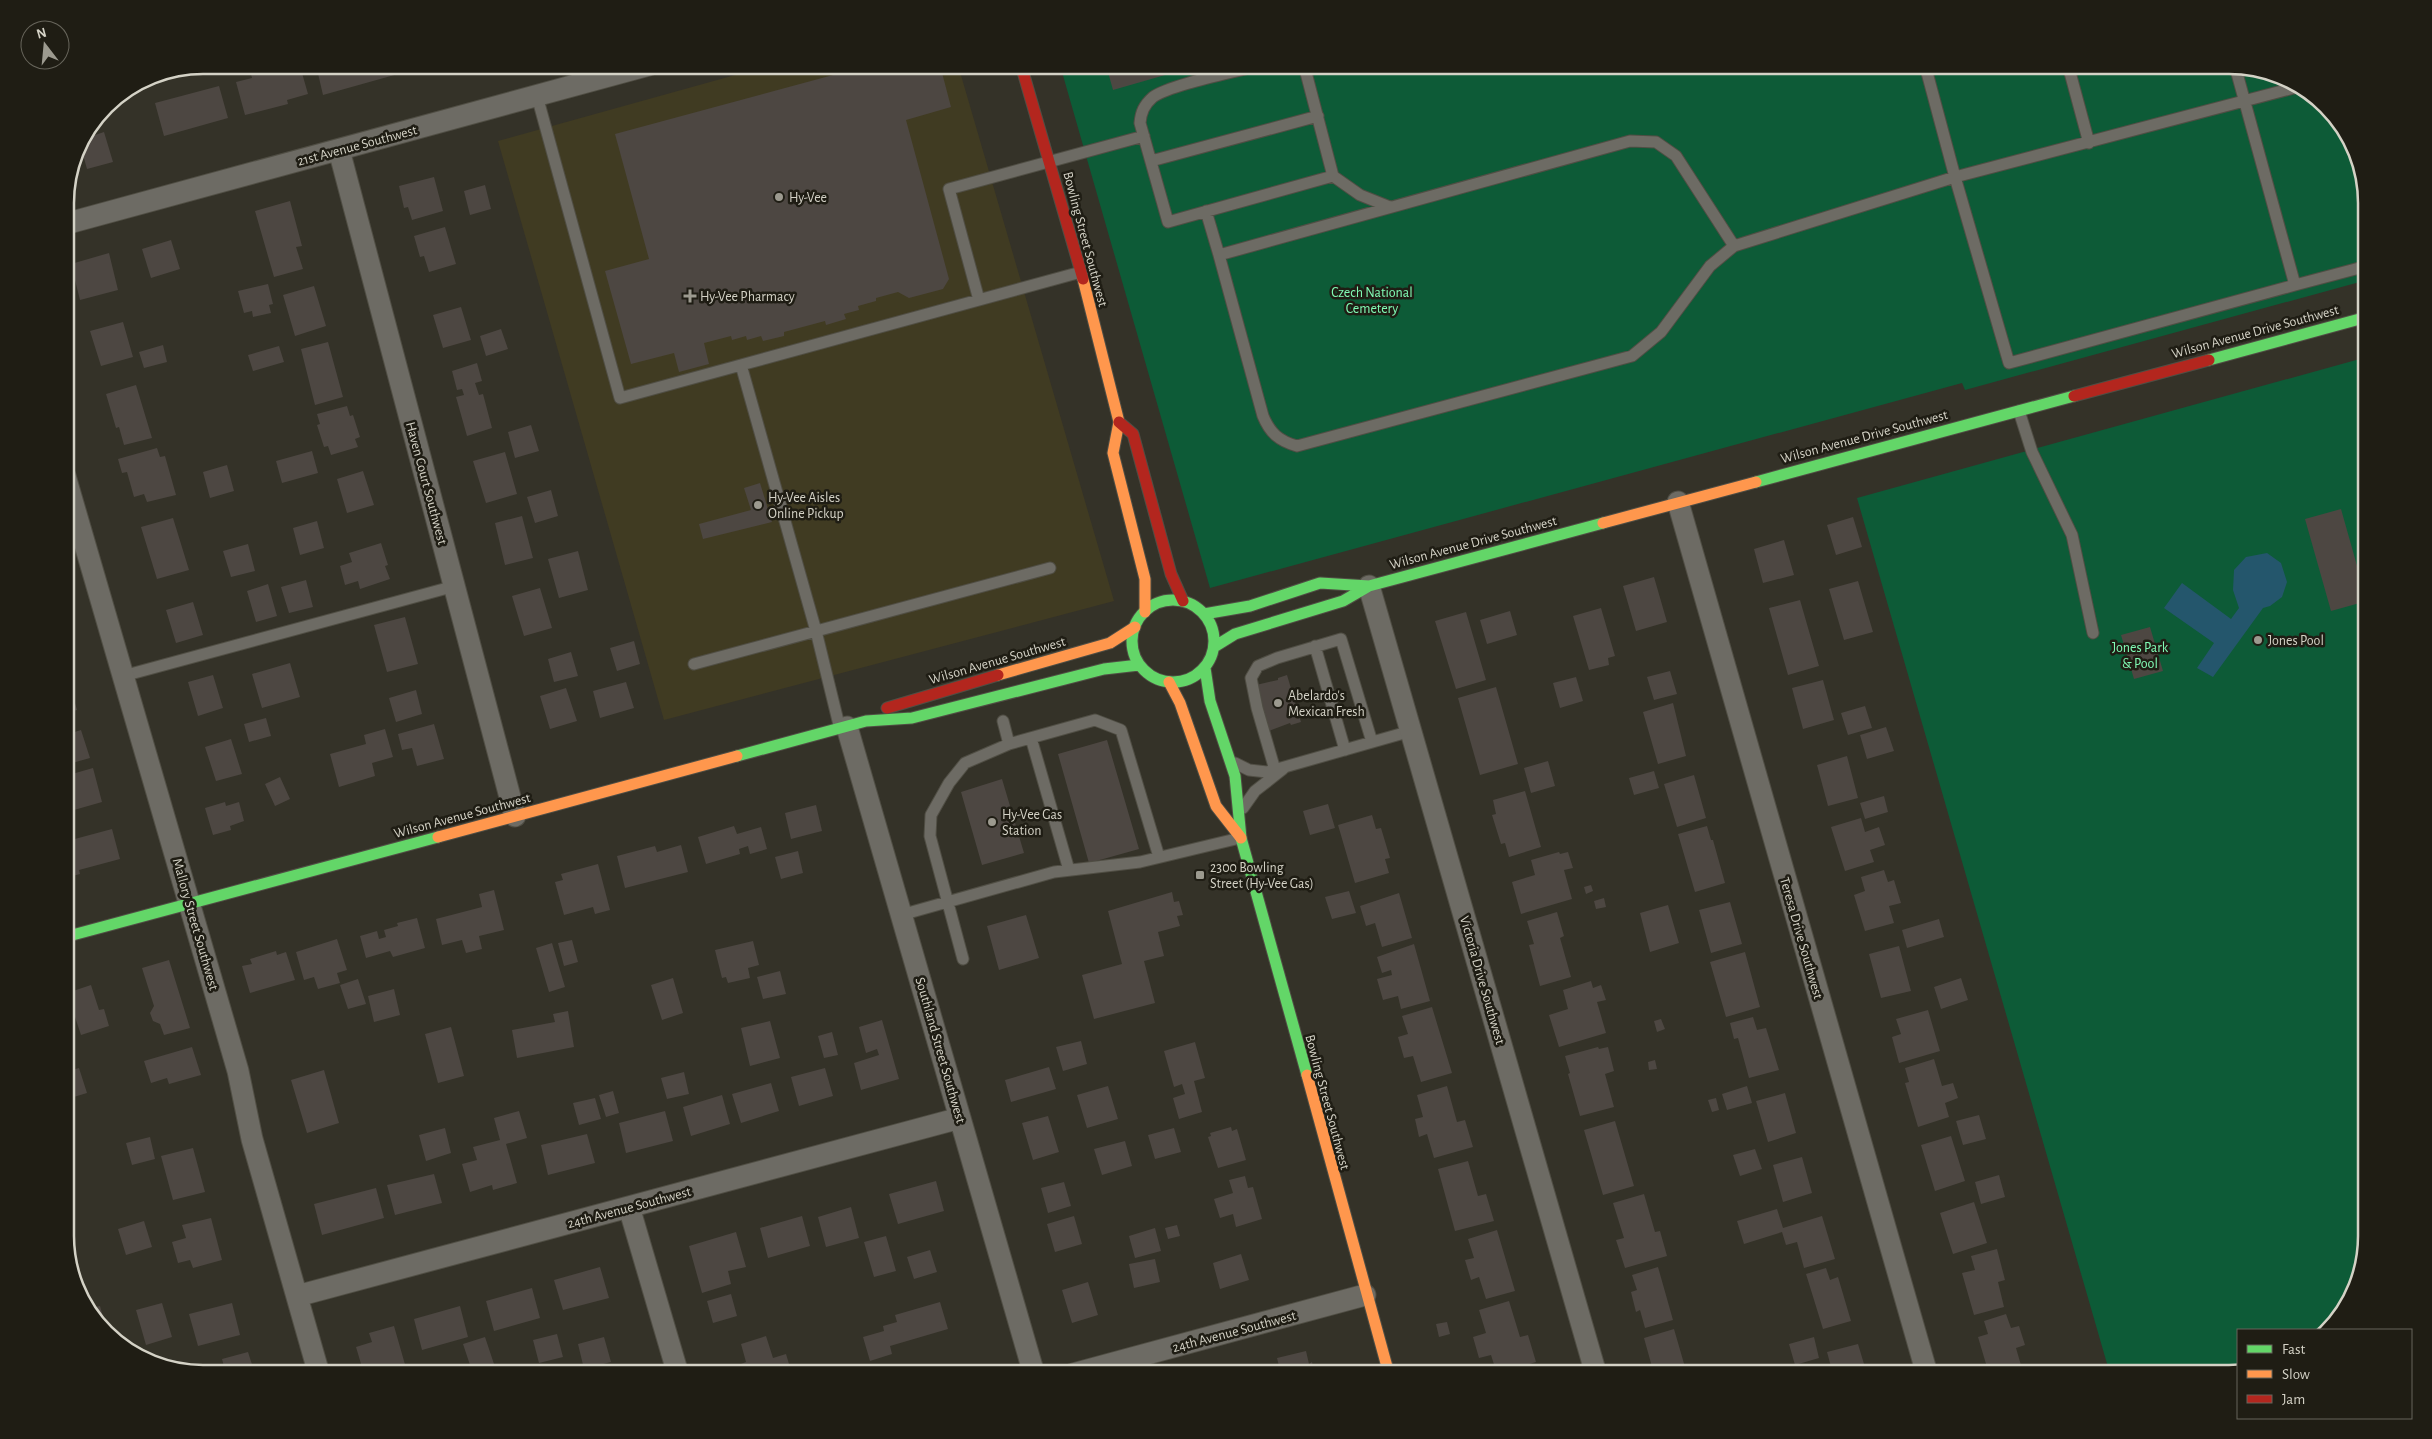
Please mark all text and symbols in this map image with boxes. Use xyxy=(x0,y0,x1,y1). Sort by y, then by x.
north arrow xyxy=(20,20,70,70)
text: N xyxy=(35,25,48,42)
street label: 21st Avenue Southwest xyxy=(296,123,419,169)
street label: Bowling Street Southwest xyxy=(1060,170,1110,309)
marker: Hy-Vee xyxy=(773,191,785,203)
place label: Hy-Vee xyxy=(789,191,827,205)
park label: Czech National Cemetery xyxy=(1331,286,1413,316)
marker: Hy-Vee Pharmacy xyxy=(684,290,696,302)
place label: Hy-Vee Pharmacy xyxy=(700,290,795,304)
street label: Wilson Avenue Drive Southwest xyxy=(2170,303,2341,361)
street label: Wilson Avenue Drive Southwest xyxy=(1779,408,1950,466)
street label: Haven Court Southwest xyxy=(403,420,449,547)
place label: Hy-Vee Aisles Online Pickup xyxy=(768,491,844,521)
marker: Hy-Vee Aisles Online Pickup xyxy=(752,499,764,511)
street label: Wilson Avenue Drive Southwest xyxy=(1388,514,1559,572)
marker: Jones Pool xyxy=(2252,634,2264,646)
place label: Jones Pool xyxy=(2268,634,2324,648)
street label: Wilson Avenue Southwest xyxy=(928,635,1068,687)
park label: Jones Park & Pool xyxy=(2112,641,2169,671)
place label: Abelardo's Mexican Fresh xyxy=(1288,689,1365,719)
marker: Abelardo's Mexican Fresh xyxy=(1272,697,1284,709)
street label: Wilson Avenue Southwest xyxy=(392,791,533,841)
place label: Hy-Vee Gas Station xyxy=(1002,808,1062,838)
marker: Hy-Vee Gas Station xyxy=(986,816,998,828)
street label: Mallory Street Southwest xyxy=(170,857,221,992)
place label: 2300 Bowling Street (Hy-Vee Gas) xyxy=(1210,861,1314,891)
marker: 2300 Bowling Street (Hy-Vee Gas) xyxy=(1194,869,1206,881)
street label: Teresa Drive Southwest xyxy=(1777,876,1825,1001)
street label: Victoria Drive Southwest xyxy=(1457,914,1507,1047)
street label: Southland Street Southwest xyxy=(912,976,968,1125)
street label: Bowling Street Southwest xyxy=(1302,1033,1352,1172)
street label: 24th Avenue Southwest xyxy=(566,1185,693,1231)
street label: 24th Avenue Southwest xyxy=(1171,1309,1298,1355)
legend xyxy=(2237,1329,2412,1419)
text: Fast xyxy=(2282,1342,2306,1357)
text: Slow xyxy=(2282,1367,2310,1382)
text: Jam xyxy=(2282,1392,2305,1407)

